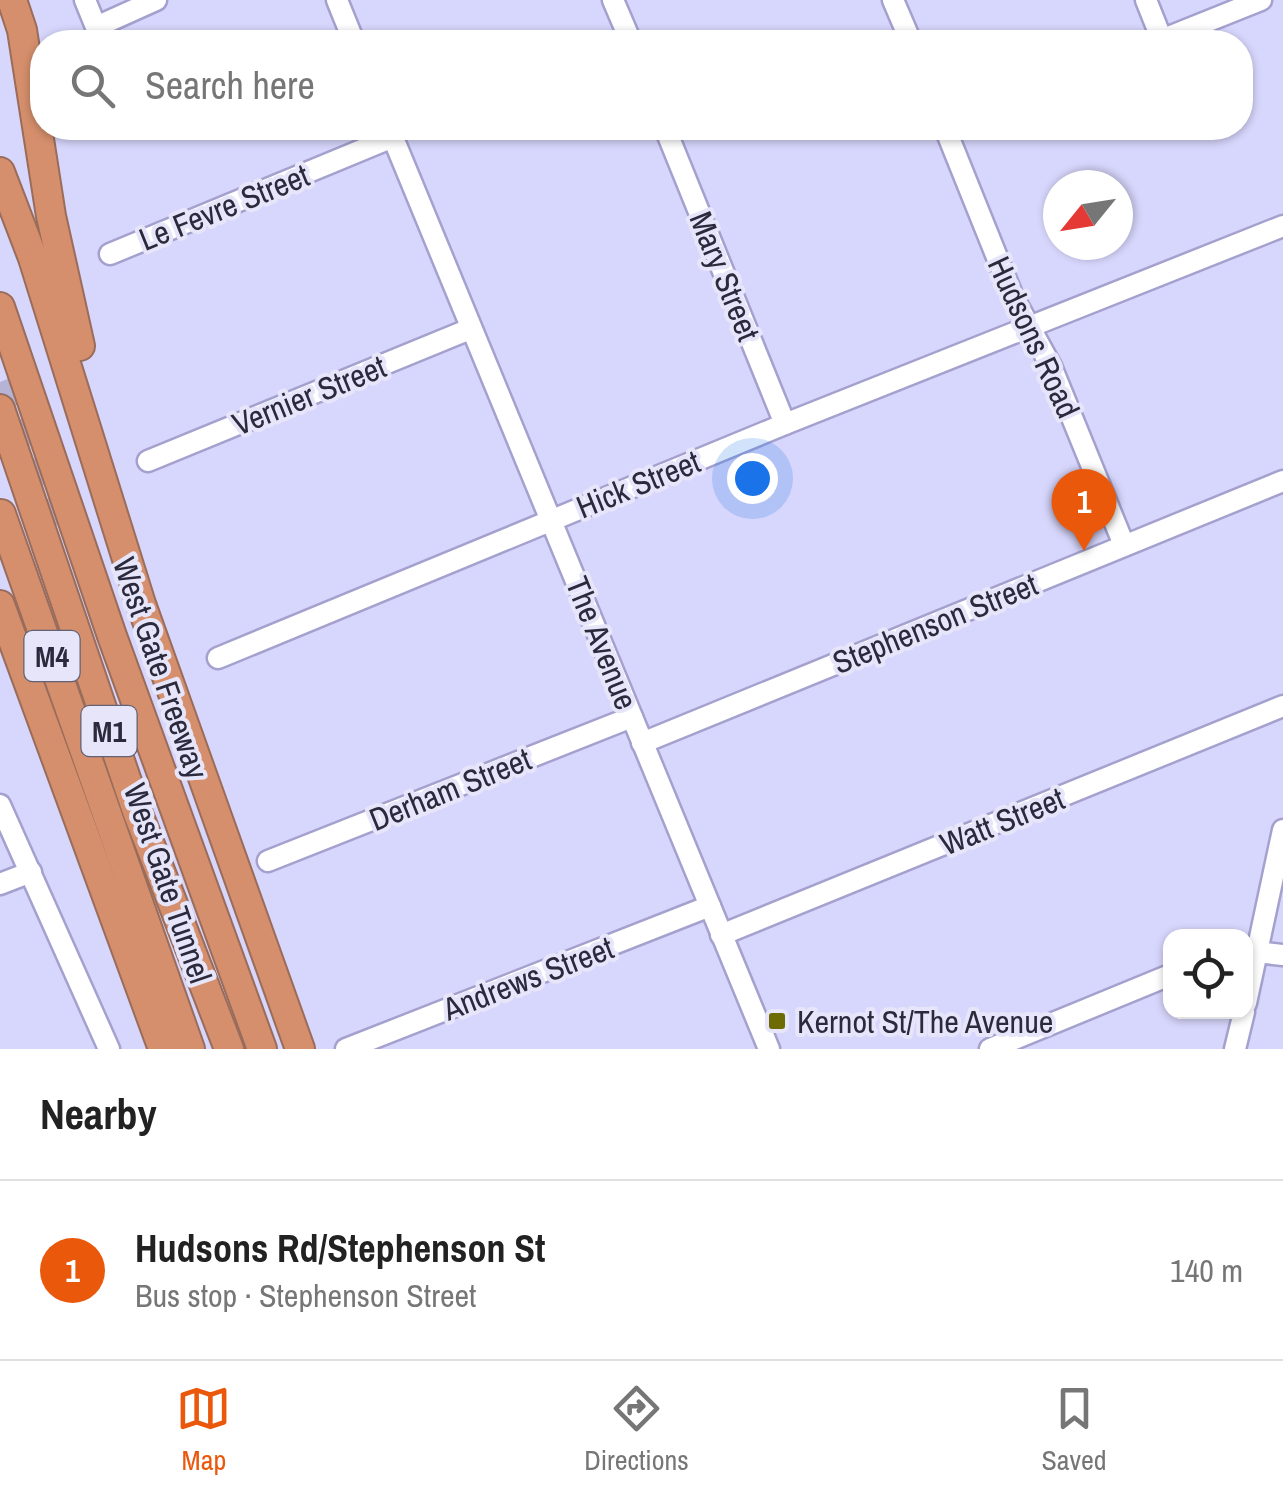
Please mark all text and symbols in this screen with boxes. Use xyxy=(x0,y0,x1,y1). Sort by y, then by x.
search box xyxy=(30,30,1253,140)
icon: search xyxy=(65,58,120,113)
text: Search here xyxy=(145,60,315,111)
street label: Le Fevre Street xyxy=(133,153,315,261)
north arrow xyxy=(1043,170,1133,260)
street label: Mary Street xyxy=(680,205,770,347)
street label: Hudsons Road xyxy=(978,249,1090,425)
street label: Vernier Street xyxy=(226,345,392,445)
street label: Hick Street xyxy=(570,440,706,528)
your location xyxy=(727,453,778,504)
pin: 1 xyxy=(1052,468,1116,551)
street label: West Gate Freeway xyxy=(103,552,219,784)
street label: Stephenson Street xyxy=(826,562,1044,684)
street label: The Avenue xyxy=(556,570,648,716)
road number: M4 xyxy=(24,631,80,681)
road number: M1 xyxy=(82,706,136,756)
street label: Derham Street xyxy=(363,737,537,841)
street label: West Gate Tunnel xyxy=(114,777,222,989)
street label: Watt Street xyxy=(934,777,1070,865)
street label: Andrews Street xyxy=(436,926,619,1031)
map controls xyxy=(1163,929,1253,1019)
button: locate xyxy=(1163,929,1253,1019)
place label: Kernot St/The Avenue xyxy=(797,1000,1053,1043)
marker: Kernot St/The Avenue xyxy=(766,1010,788,1032)
text: Nearby xyxy=(40,1086,157,1142)
text: Hudsons Rd/Stephenson St xyxy=(135,1223,545,1274)
text: 1 xyxy=(65,1249,80,1292)
text: 140 m xyxy=(1170,1249,1243,1292)
text: Bus stop · Stephenson Street xyxy=(135,1274,476,1317)
tab: Map xyxy=(176,1381,231,1479)
tab: Directions xyxy=(584,1381,689,1479)
tab: Saved xyxy=(1042,1381,1107,1479)

